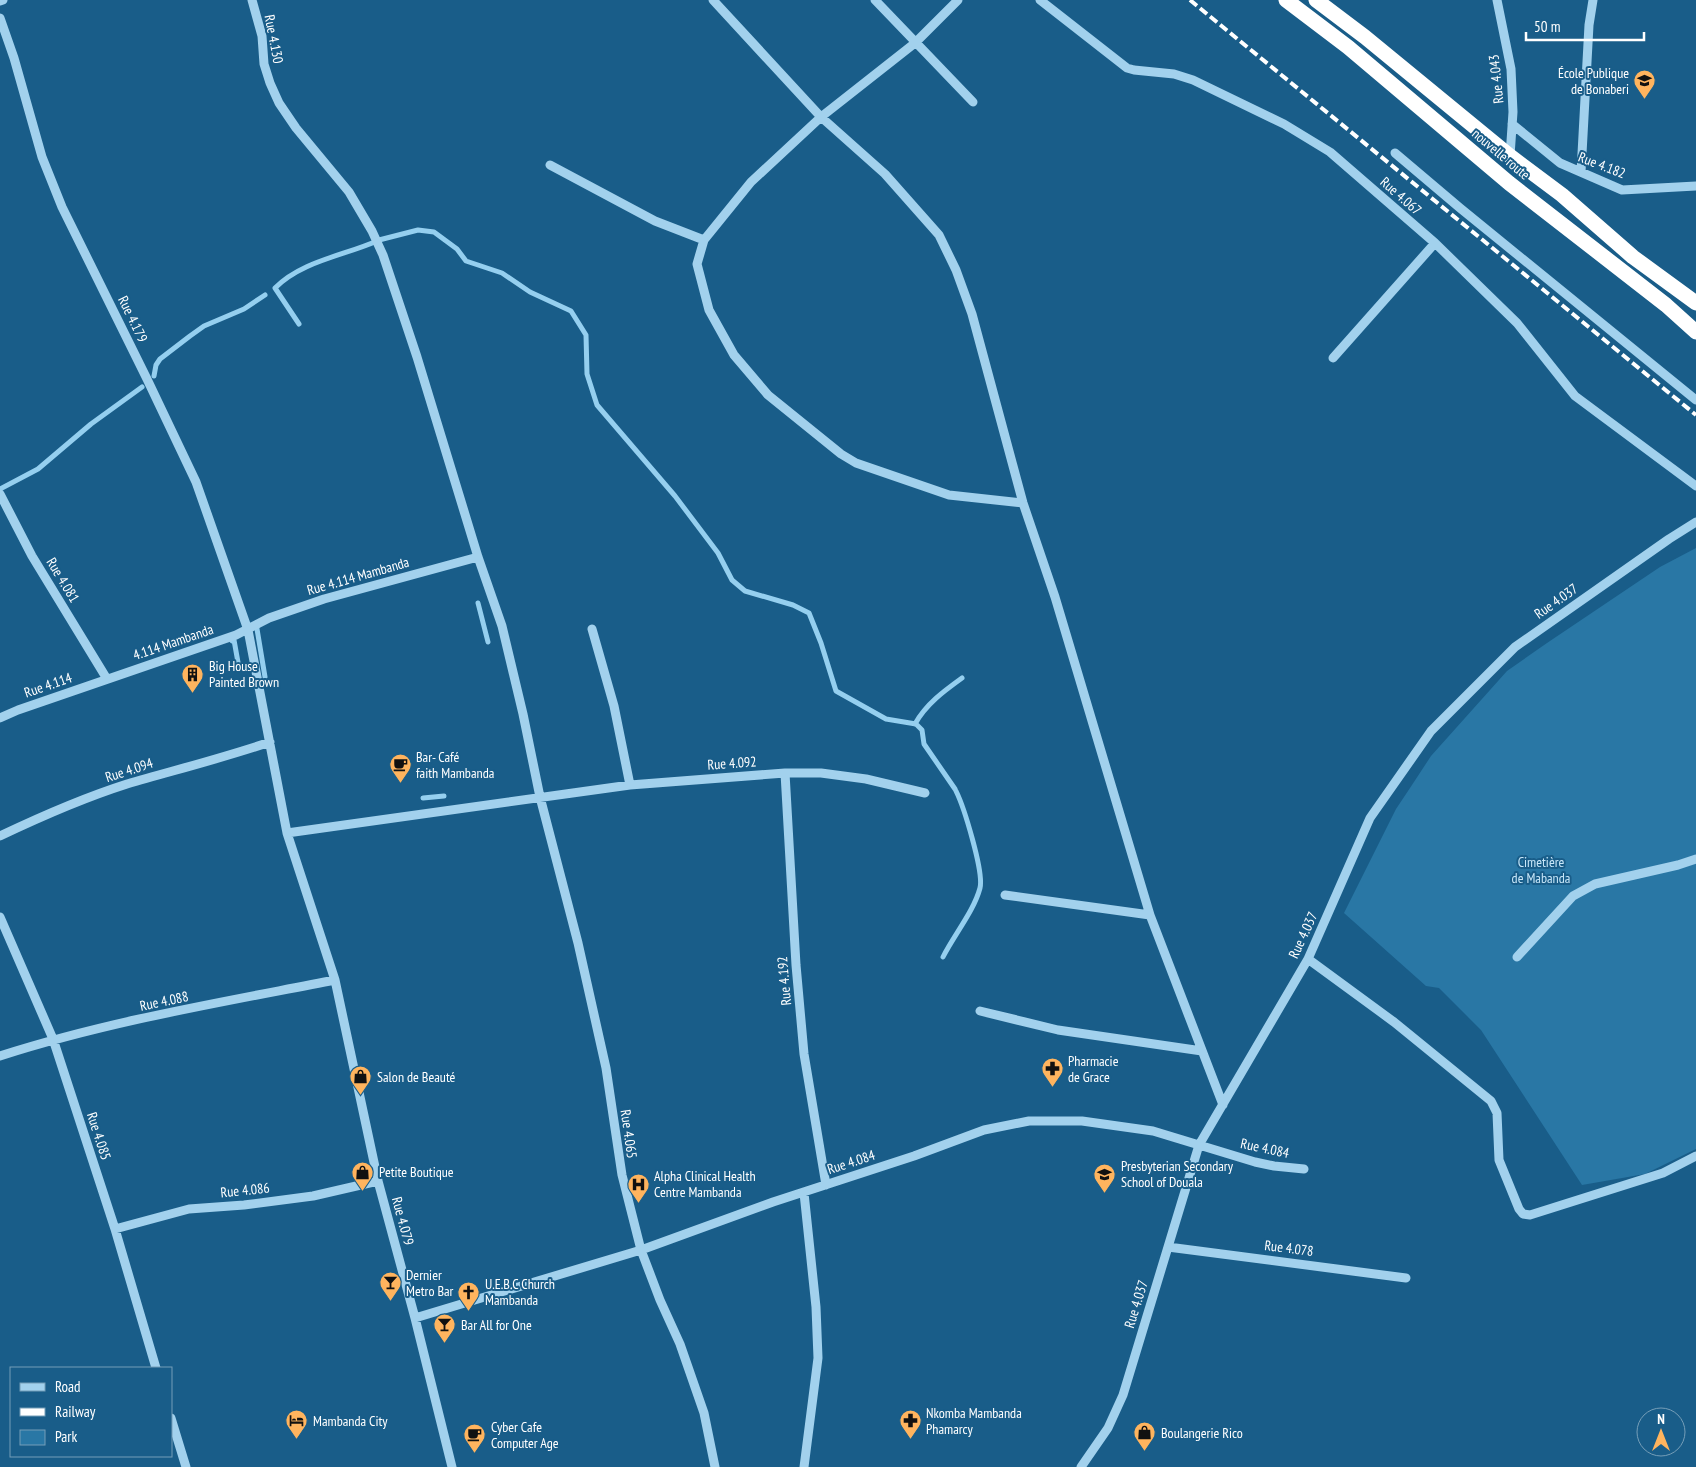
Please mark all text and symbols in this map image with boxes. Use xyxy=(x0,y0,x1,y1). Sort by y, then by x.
scale bar xyxy=(1526,10,1644,42)
street label: Rue 4.130 xyxy=(260,13,288,65)
text: 50 m xyxy=(1534,17,1560,36)
street label: Rue 4.043 xyxy=(1484,54,1508,104)
place label: École Publique de Bonaberi xyxy=(1558,64,1629,98)
school or university icon: École Publique de Bonaberi xyxy=(1633,69,1657,100)
street label: nouvelle route xyxy=(1468,125,1534,184)
street label: Rue 4.182 xyxy=(1576,148,1628,182)
street label: Rue 4.067 xyxy=(1377,173,1425,219)
street label: Rue 4.179 xyxy=(114,293,152,345)
street label: Rue 4.114 Mambanda xyxy=(305,553,411,599)
street label: Rue 4.081 xyxy=(43,554,83,606)
street label: Rue 4.037 xyxy=(1531,580,1581,622)
street label: 4.114 Mambanda xyxy=(130,620,216,664)
place label: Big House Painted Brown xyxy=(209,657,279,691)
building icon: Big House Painted Brown xyxy=(181,662,205,693)
street label: Rue 4.114 xyxy=(22,668,75,702)
place label: Bar- Café faith Mambanda xyxy=(416,748,494,782)
street label: Rue 4.092 xyxy=(707,752,757,774)
cafe icon: Bar- Café faith Mambanda xyxy=(388,753,412,784)
street label: Rue 4.094 xyxy=(103,754,156,786)
park label: Cimetière de Mabanda xyxy=(1512,853,1570,887)
street label: Rue 4.037 xyxy=(1284,909,1322,961)
street label: Rue 4.192 xyxy=(773,956,795,1006)
street label: Rue 4.088 xyxy=(138,987,190,1015)
place label: Pharmacie de Grace xyxy=(1068,1052,1119,1086)
pharmacy icon: Pharmacie de Grace xyxy=(1040,1057,1064,1088)
shop icon: Salon de Beauté xyxy=(349,1065,373,1096)
place label: Salon de Beauté xyxy=(377,1068,456,1086)
street label: Rue 4.065 xyxy=(617,1108,641,1160)
street label: Rue 4.085 xyxy=(83,1110,115,1162)
street label: Rue 4.084 xyxy=(1239,1134,1292,1162)
street label: Rue 4.084 xyxy=(825,1146,878,1178)
place label: Presbyterian Secondary School of Douala xyxy=(1121,1157,1234,1191)
shop icon: Petite Boutique xyxy=(351,1160,375,1191)
school or university icon: Presbyterian Secondary School of Douala xyxy=(1093,1162,1117,1193)
place label: Petite Boutique xyxy=(379,1163,454,1181)
place label: Alpha Clinical Health Centre Mambanda xyxy=(654,1167,756,1201)
hospital icon: Alpha Clinical Health Centre Mambanda xyxy=(626,1172,650,1203)
street label: Rue 4.086 xyxy=(220,1178,270,1202)
street label: Rue 4.079 xyxy=(388,1195,418,1247)
street label: Rue 4.078 xyxy=(1263,1236,1315,1260)
place label: Dernier Metro Bar xyxy=(406,1266,454,1300)
bar icon: Dernier Metro Bar xyxy=(378,1271,402,1302)
place label: U.E.B.C Church Mambanda xyxy=(485,1275,555,1309)
street label: Rue 4.037 xyxy=(1120,1278,1152,1330)
church icon: U.E.B.C Church Mambanda xyxy=(457,1280,481,1311)
bar icon: Bar All for One xyxy=(433,1313,457,1344)
place label: Bar All for One xyxy=(461,1316,532,1334)
legend xyxy=(10,1367,172,1457)
text: Road xyxy=(55,1377,81,1396)
text: Railway xyxy=(55,1402,96,1421)
place label: Nkomba Mambanda Phamarcy xyxy=(926,1404,1022,1438)
north arrow xyxy=(1636,1407,1686,1457)
hotel icon: Mambanda City xyxy=(285,1409,309,1440)
pharmacy icon: Nkomba Mambanda Phamarcy xyxy=(898,1409,922,1440)
text: N xyxy=(1657,1410,1665,1428)
place label: Mambanda City xyxy=(313,1412,388,1430)
place label: Cyber Cafe Computer Age xyxy=(491,1418,559,1452)
shop icon: Boulangerie Rico xyxy=(1133,1421,1157,1452)
cafe icon: Cyber Cafe Computer Age xyxy=(463,1423,487,1454)
place label: Boulangerie Rico xyxy=(1161,1424,1243,1442)
text: Park xyxy=(55,1427,77,1446)

